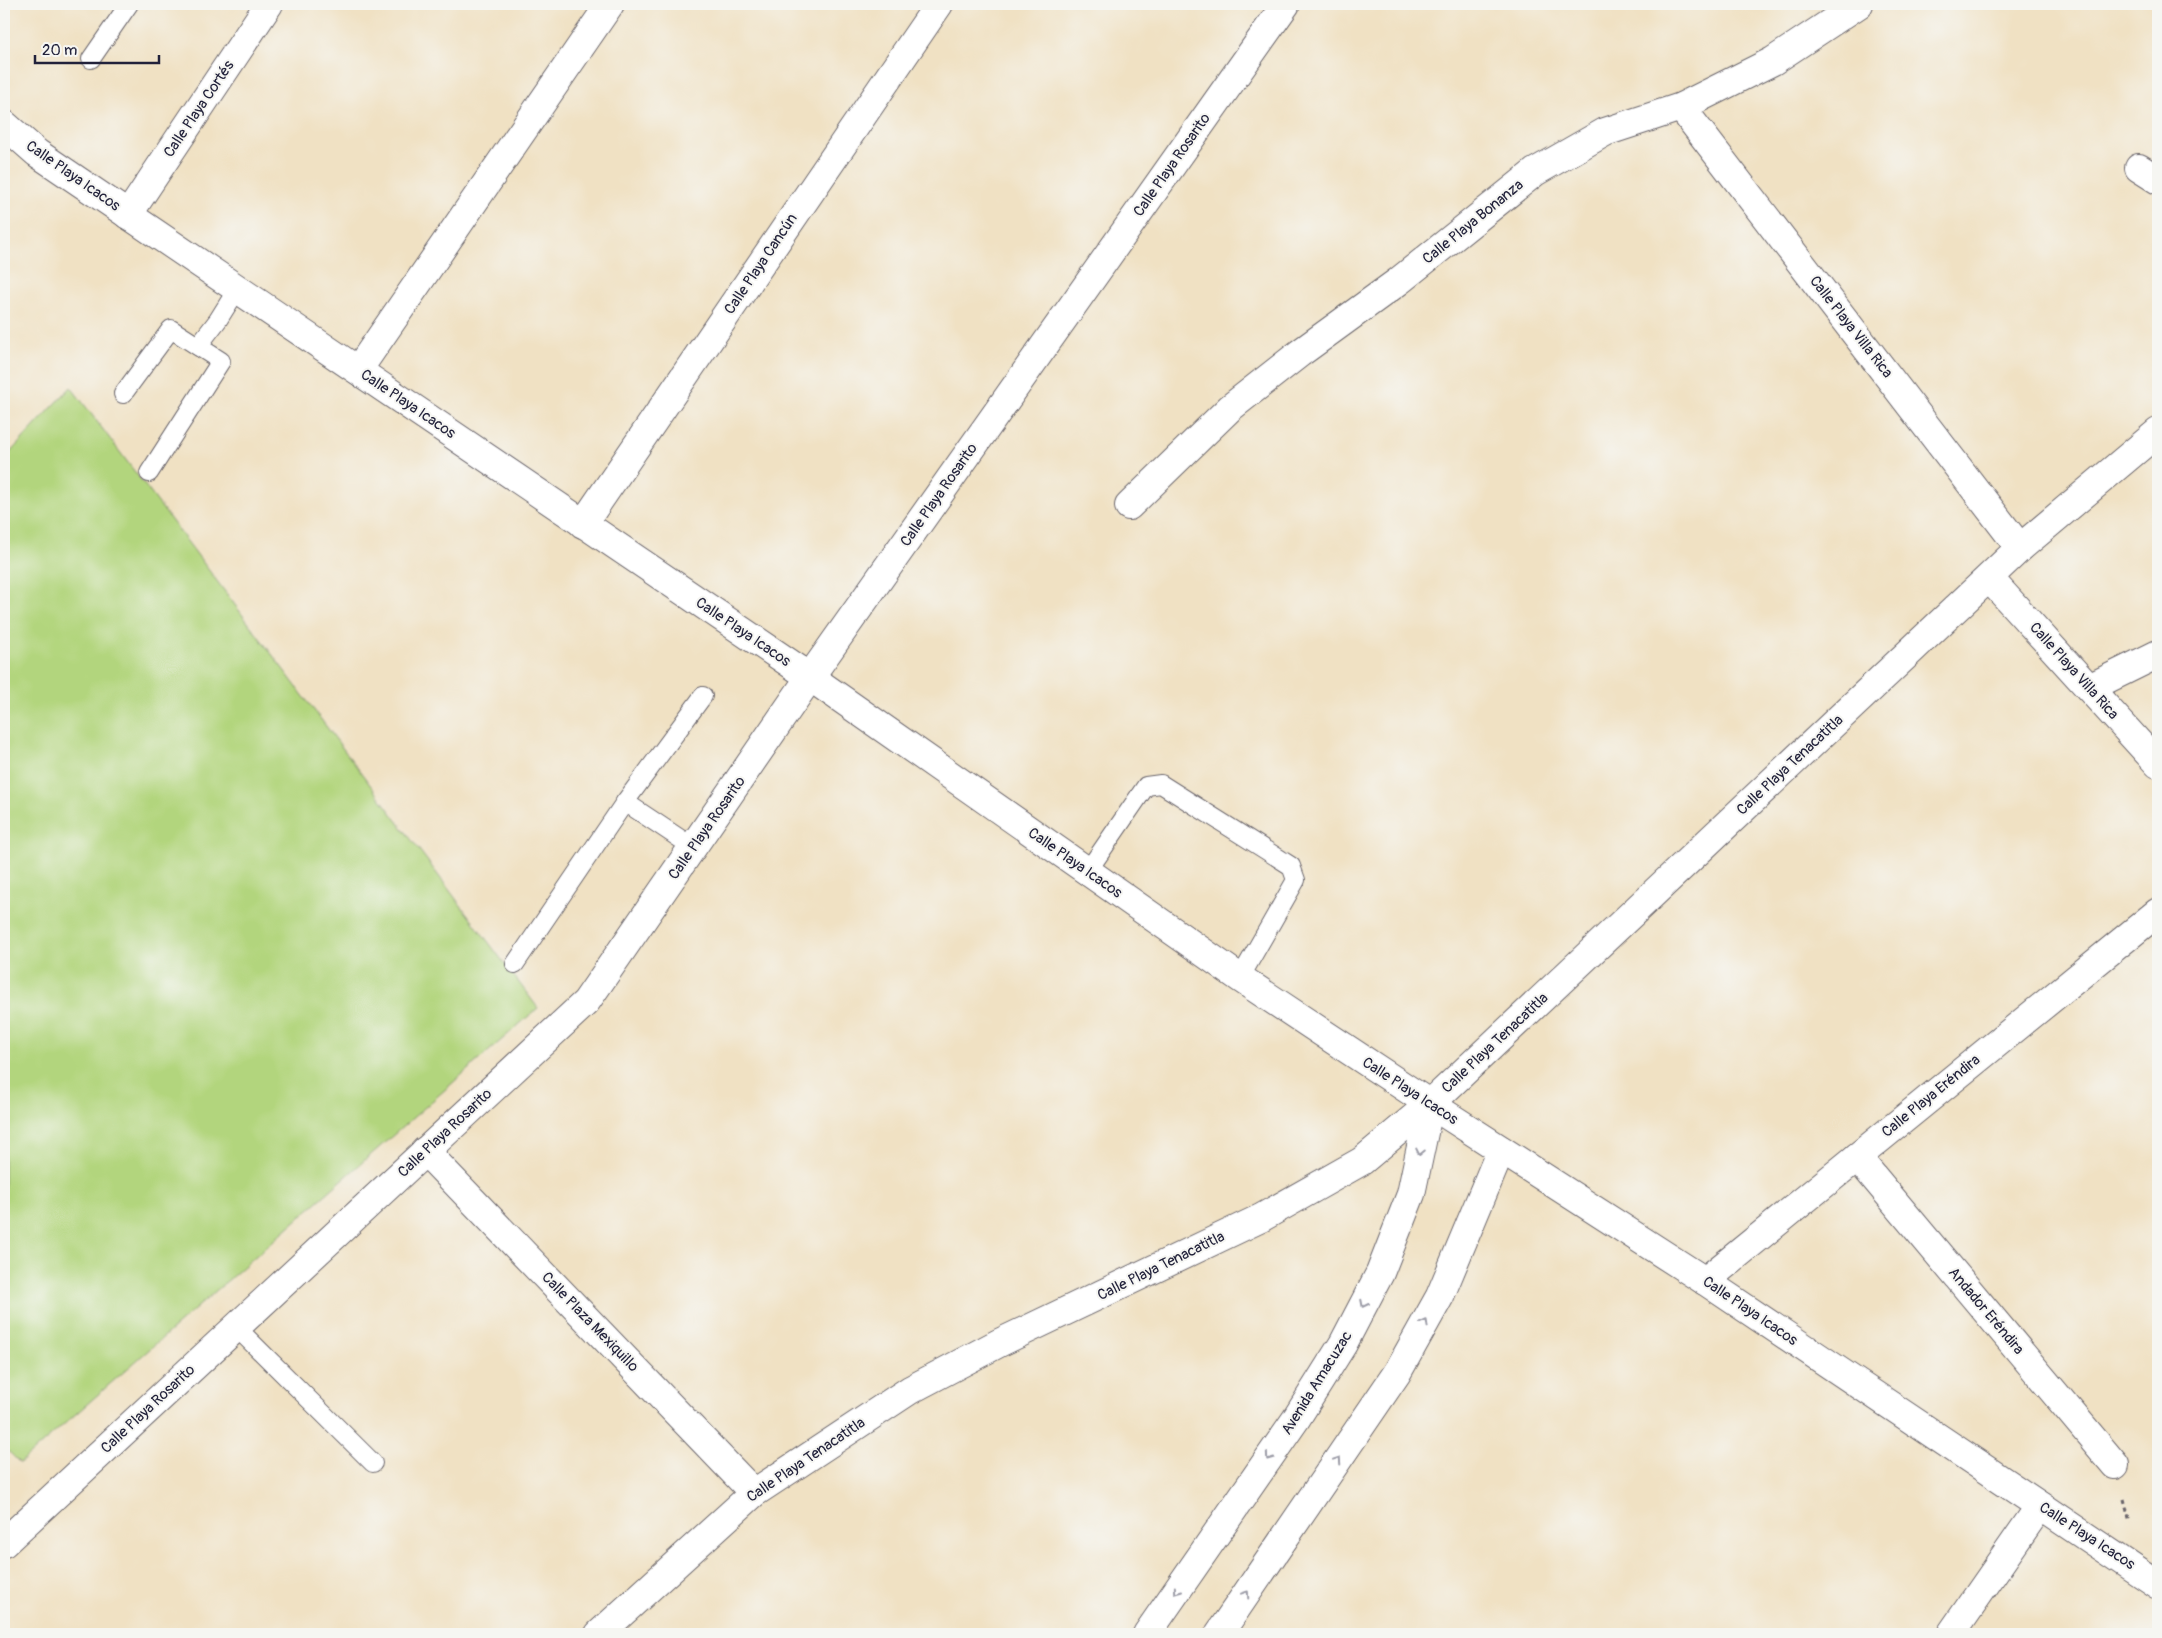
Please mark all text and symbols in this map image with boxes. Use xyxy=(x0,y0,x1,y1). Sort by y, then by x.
scale bar xyxy=(35,32,159,64)
text: 20 m xyxy=(42,41,77,60)
street label: Calle Playa Cortés xyxy=(160,57,239,161)
street label: Calle Playa Rosarito xyxy=(1129,110,1215,220)
street label: Calle Playa Icacos xyxy=(22,136,124,216)
street label: Calle Playa Bonanza xyxy=(1419,176,1527,268)
street label: Calle Playa Cancún xyxy=(720,210,802,318)
street label: Calle Playa Villa Rica xyxy=(1805,272,1897,382)
street label: Calle Playa Icacos xyxy=(357,365,459,443)
street label: Calle Playa Rosarito xyxy=(896,440,982,550)
street label: Calle Playa Icacos xyxy=(692,593,794,671)
street label: Calle Playa Villa Rica xyxy=(2025,618,2123,724)
street label: Calle Playa Tenacatitla xyxy=(1733,711,1847,819)
street label: Calle Playa Rosarito xyxy=(664,773,750,883)
street label: Calle Playa Icacos xyxy=(1024,823,1126,903)
street label: Calle Playa Tenacatitla xyxy=(1438,989,1552,1097)
street label: Calle Playa Eréndira xyxy=(1878,1050,1984,1142)
street label: Calle Playa Icacos xyxy=(1358,1053,1462,1129)
street label: Calle Playa Rosarito xyxy=(394,1084,496,1182)
one-way arrow xyxy=(1415,1148,1426,1157)
street label: Calle Playa Tenacatitla xyxy=(1094,1227,1228,1305)
street label: Andador Eréndira xyxy=(1944,1263,2028,1359)
street label: Calle Plaza Mexiquillo xyxy=(537,1268,643,1376)
street label: Calle Playa Icacos xyxy=(1699,1272,1801,1350)
one-way arrow xyxy=(1360,1299,1370,1308)
one-way arrow xyxy=(1419,1319,1429,1328)
street label: Avenida Amacuzac xyxy=(1277,1327,1357,1438)
street label: Calle Playa Rosarito xyxy=(97,1360,199,1458)
street label: Calle Playa Tenacatitla xyxy=(743,1413,869,1507)
one-way arrow xyxy=(1266,1451,1275,1461)
one-way arrow xyxy=(1331,1456,1341,1465)
street label: Calle Playa Icacos xyxy=(2035,1498,2139,1574)
one-way arrow xyxy=(1174,1585,1183,1594)
one-way arrow xyxy=(1240,1590,1249,1600)

